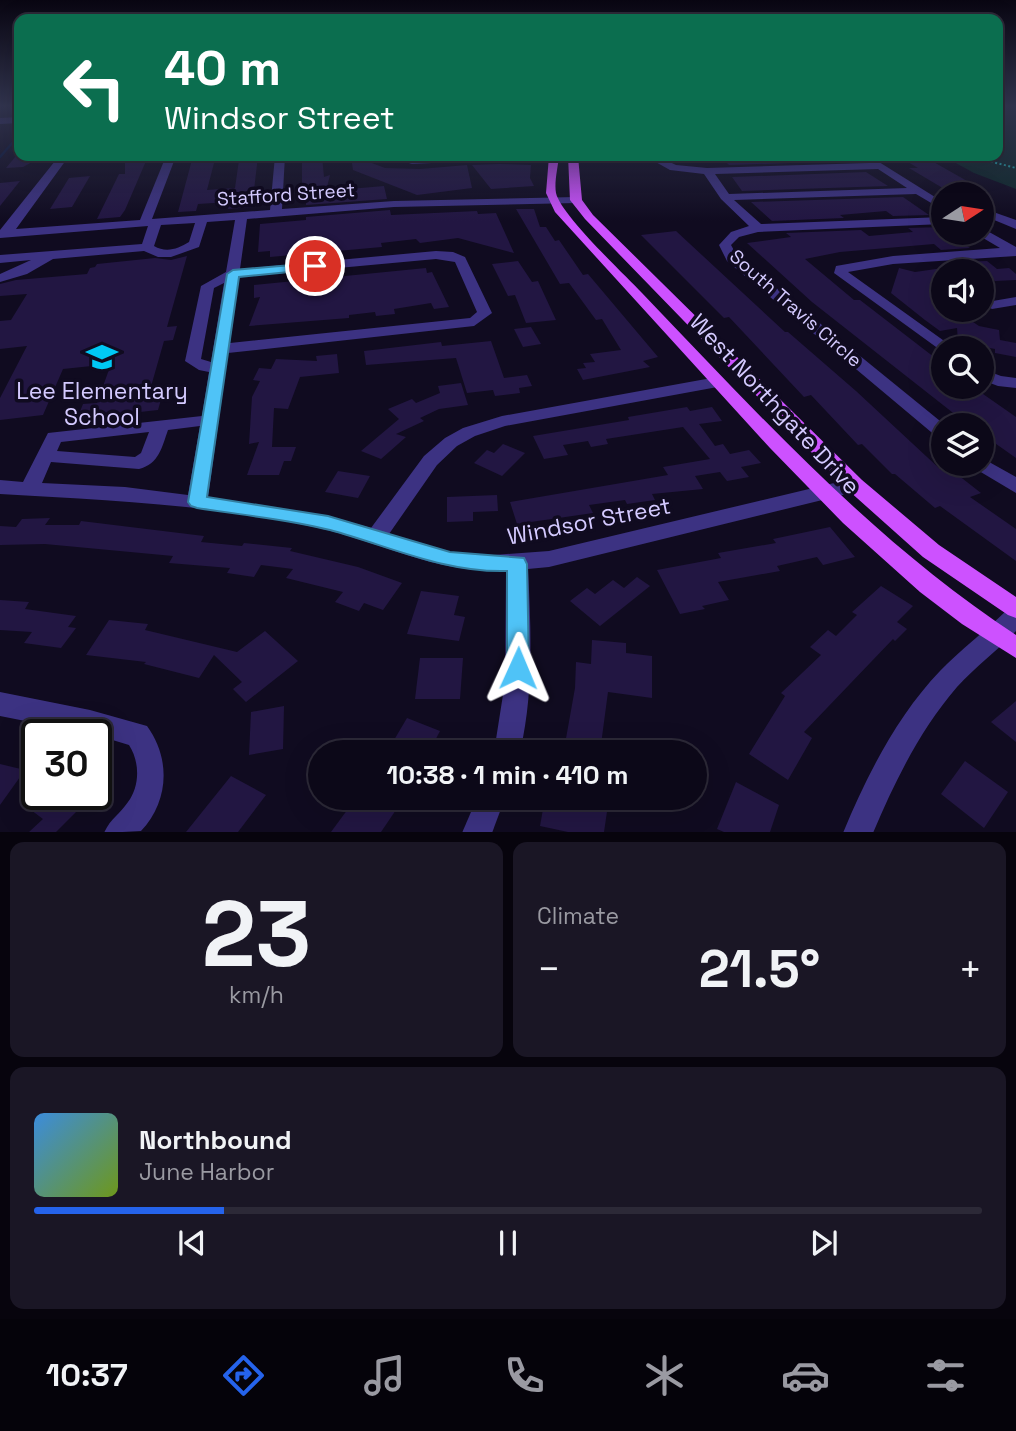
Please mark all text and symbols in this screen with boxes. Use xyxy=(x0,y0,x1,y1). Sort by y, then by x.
text: 40 m xyxy=(164,37,281,99)
icon: left xyxy=(49,42,140,133)
text: Windsor Street xyxy=(164,98,395,138)
street label: Stafford Street xyxy=(216,177,356,212)
north arrow xyxy=(931,182,994,245)
map controls xyxy=(931,182,994,476)
pin xyxy=(285,236,345,296)
street label: South Travis Circle xyxy=(724,244,867,373)
icon: arrive xyxy=(296,247,334,285)
button: sound xyxy=(931,259,994,322)
street label: West Northgate Drive xyxy=(683,307,867,501)
button: search xyxy=(931,336,994,399)
school or university icon: Lee Elementary School xyxy=(85,340,119,374)
place label: Lee Elementary School xyxy=(16,376,188,432)
button: layers xyxy=(931,413,994,476)
street label: Windsor Street xyxy=(505,490,673,552)
position arrow xyxy=(481,631,555,705)
speed limit sign: 30 xyxy=(21,719,112,810)
text: 10:38 · 1 min · 410 m xyxy=(387,758,628,792)
text: 23 xyxy=(202,876,311,993)
text: Climate xyxy=(537,901,619,931)
text: 21.5° xyxy=(699,936,820,1002)
text: − xyxy=(537,945,561,993)
text: + xyxy=(958,945,982,993)
text: km/h xyxy=(229,980,284,1010)
text: Northbound xyxy=(139,1123,292,1157)
text: June Harbor xyxy=(139,1157,274,1187)
icon: previous xyxy=(173,1224,211,1262)
icon: pause xyxy=(489,1224,527,1262)
icon: next xyxy=(805,1224,843,1262)
icon: directions xyxy=(219,1351,268,1400)
icon: music xyxy=(360,1351,409,1400)
icon: phone xyxy=(500,1351,549,1400)
icon: climate xyxy=(640,1351,689,1400)
icon: car xyxy=(781,1351,830,1400)
icon: filters xyxy=(921,1351,970,1400)
text: 10:37 xyxy=(46,1355,128,1395)

